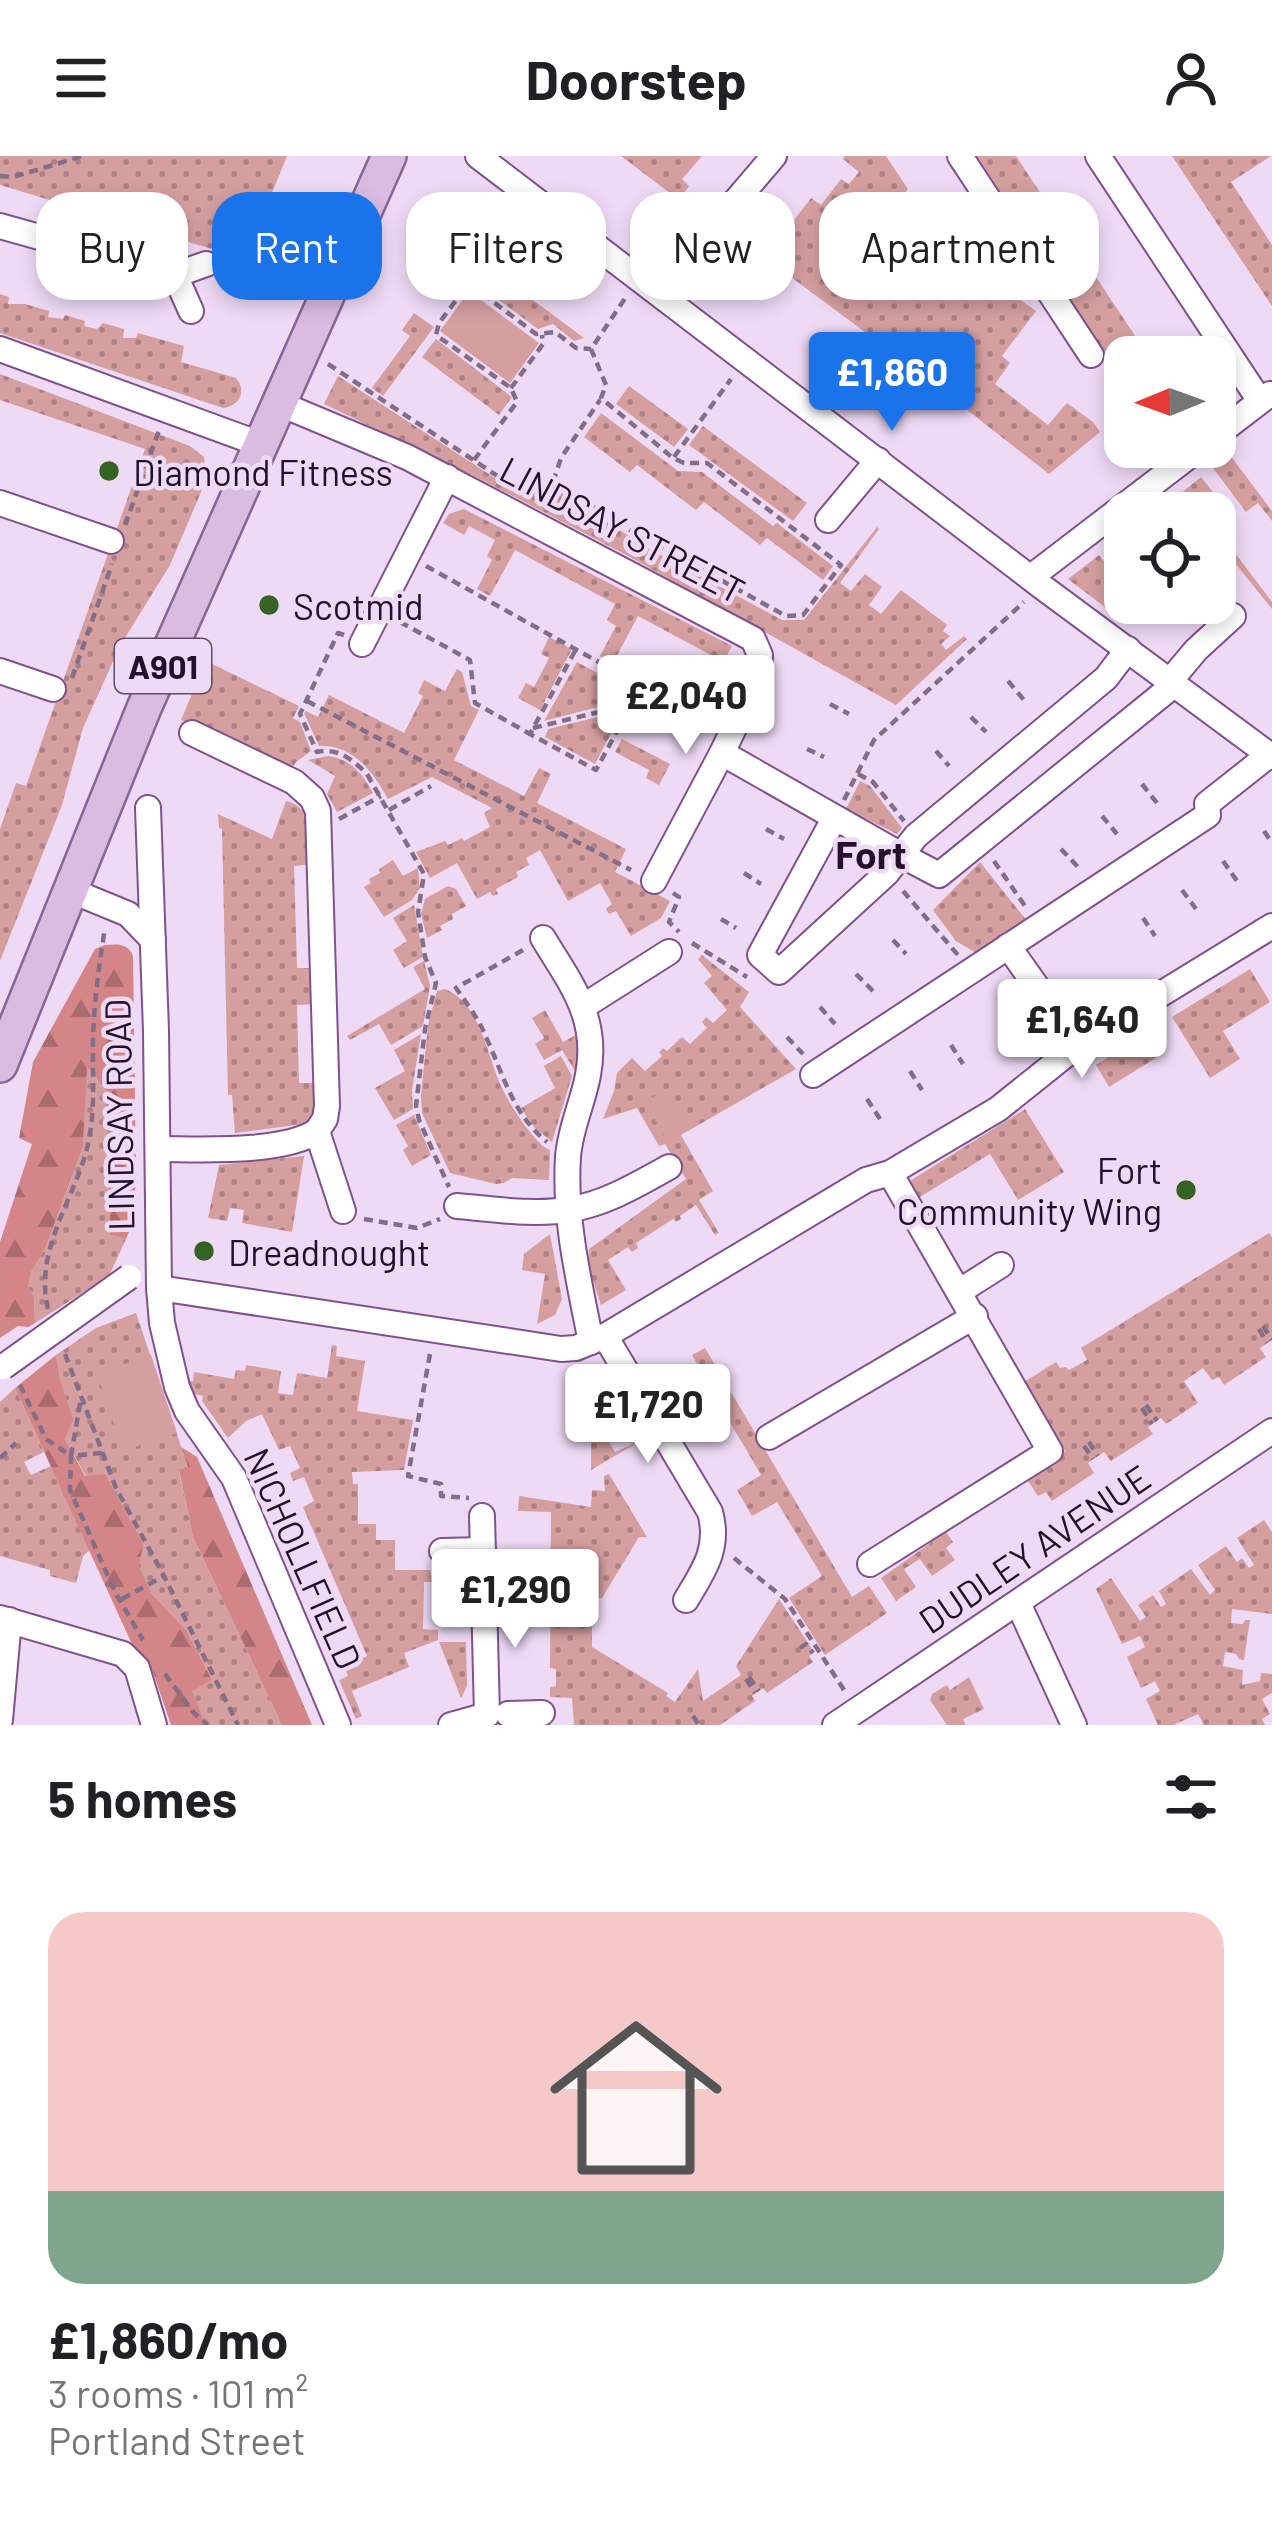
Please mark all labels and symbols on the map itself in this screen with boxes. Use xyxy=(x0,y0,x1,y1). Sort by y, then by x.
pin: £1,860 xyxy=(794,332,990,434)
north arrow xyxy=(1104,336,1236,468)
street label: LINDSAY STREET xyxy=(493,447,753,611)
place label: Diamond Fitness xyxy=(133,450,393,493)
marker: Diamond Fitness xyxy=(96,458,122,484)
place label: Scotmid xyxy=(293,584,424,627)
marker: Scotmid xyxy=(256,592,282,618)
road number: A901 xyxy=(115,639,211,693)
pin: £2,040 xyxy=(588,655,784,757)
district label: Fort xyxy=(835,830,907,877)
pin: £1,640 xyxy=(984,979,1180,1081)
street label: LINDSAY ROAD xyxy=(94,999,142,1231)
place label: Fort Community Wing xyxy=(897,1148,1162,1232)
marker: Fort Community Wing xyxy=(1173,1177,1199,1203)
place label: Dreadnought xyxy=(228,1230,430,1273)
marker: Dreadnought xyxy=(191,1238,217,1264)
pin: £1,720 xyxy=(550,1364,746,1466)
street label: NICHOLLFIELD xyxy=(236,1441,372,1675)
street label: DUDLEY AVENUE xyxy=(910,1455,1158,1641)
pin: £1,290 xyxy=(417,1549,613,1651)

